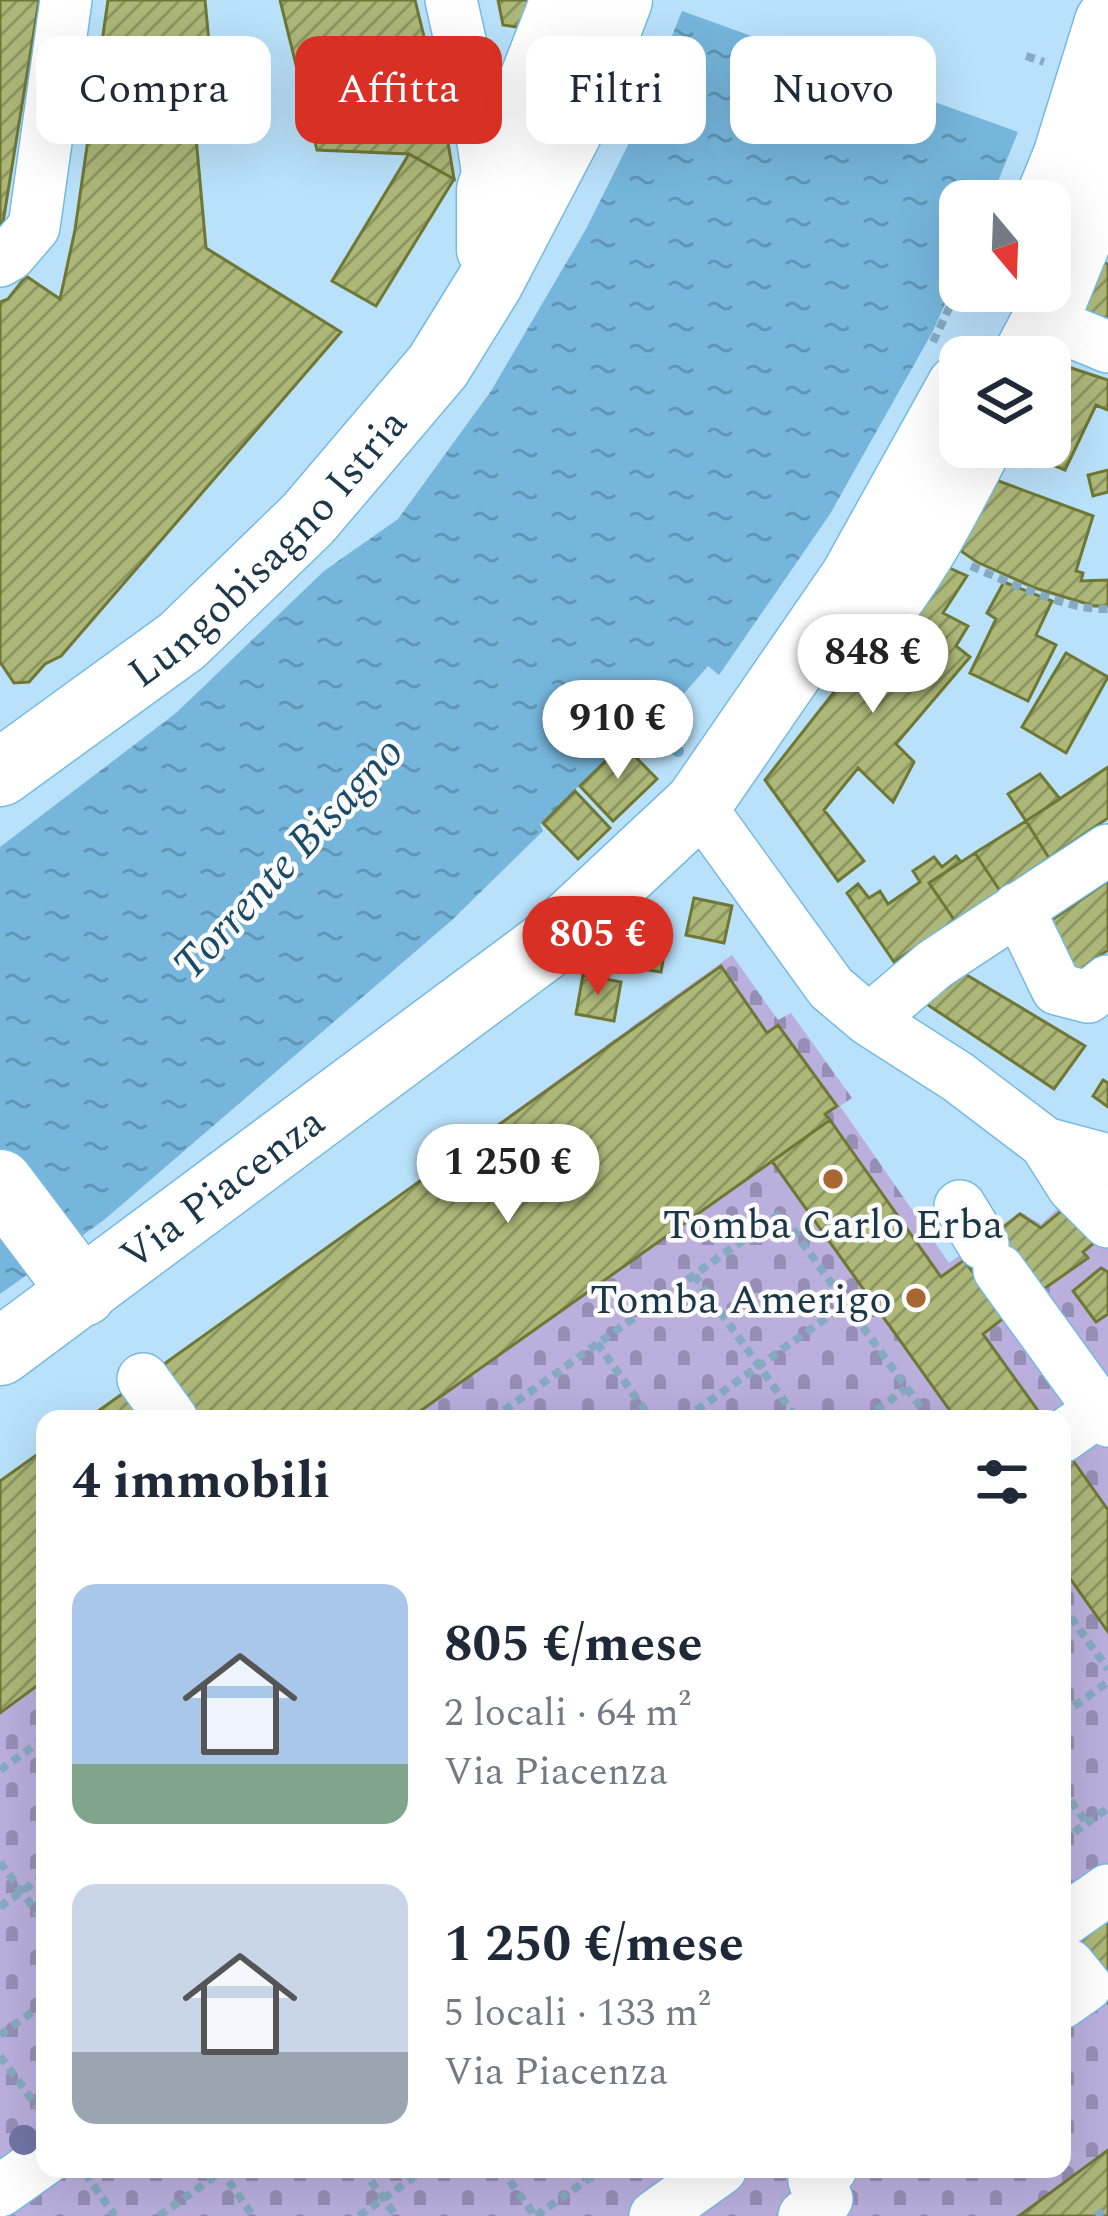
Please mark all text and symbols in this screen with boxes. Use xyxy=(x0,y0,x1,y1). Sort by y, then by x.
chip: Compra xyxy=(36,36,271,144)
chip: Affitta xyxy=(295,36,502,144)
chip: Filtri xyxy=(526,36,706,144)
chip: Nuovo xyxy=(730,36,936,144)
north arrow xyxy=(939,180,1071,312)
map controls xyxy=(939,180,1071,468)
button: layers xyxy=(939,336,1071,468)
street label: Lungobisagno Istria xyxy=(116,395,424,704)
pin: 848 € xyxy=(789,614,957,716)
text: 848 € xyxy=(824,623,922,682)
pin: 910 € xyxy=(534,680,702,782)
text: 910 € xyxy=(569,689,667,748)
water label: Torrente Bisagno xyxy=(157,721,421,997)
pin: 805 € xyxy=(514,896,682,998)
text: 805 € xyxy=(549,905,647,964)
street label: Via Piacenza xyxy=(107,1092,339,1287)
pin: 1 250 € xyxy=(397,1124,619,1226)
text: 1 250 € xyxy=(444,1133,572,1192)
marker: Tomba Carlo Erba xyxy=(820,1166,846,1192)
place label: Tomba Carlo Erba xyxy=(663,1194,1004,1257)
place label: Tomba Amerigo xyxy=(590,1269,892,1332)
marker: Tomba Amerigo xyxy=(903,1285,929,1311)
text: 4 immobili xyxy=(72,1443,330,1521)
icon: filters xyxy=(969,1449,1035,1515)
text: 805 €/mese xyxy=(444,1606,703,1684)
icon: home xyxy=(168,1632,312,1776)
text: 2 locali · 64 m² xyxy=(444,1684,691,1743)
text: Via Piacenza xyxy=(444,1743,668,1802)
text: 1 250 €/mese xyxy=(444,1906,744,1984)
icon: home xyxy=(168,1932,312,2076)
text: 5 locali · 133 m² xyxy=(444,1984,711,2043)
text: Via Piacenza xyxy=(444,2043,668,2102)

